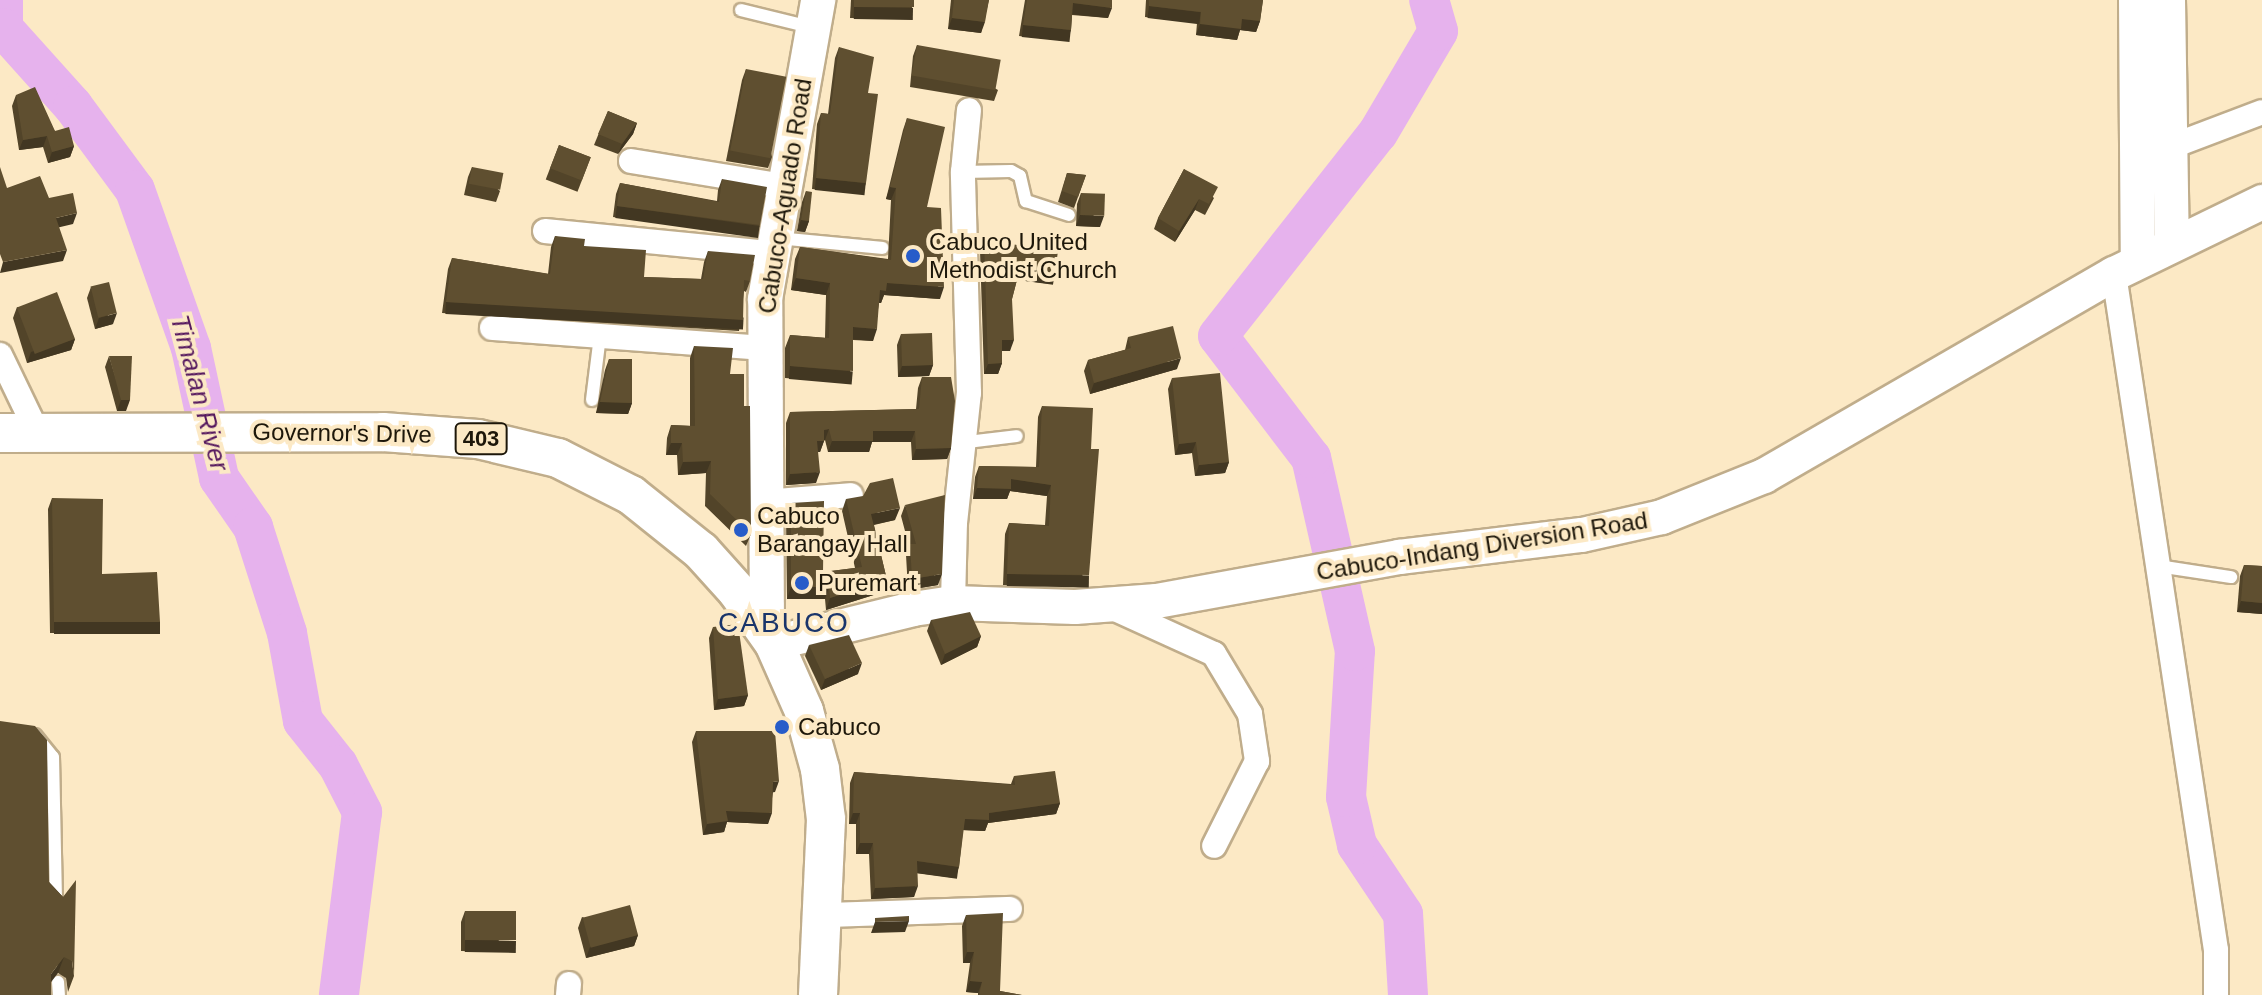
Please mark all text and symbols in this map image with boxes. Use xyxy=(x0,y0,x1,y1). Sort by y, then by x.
street label: Cabuco-Aguado Road xyxy=(752,76,818,316)
place label: Cabuco United Methodist Church xyxy=(929,228,1117,284)
marker: Cabuco United Methodist Church xyxy=(904,247,922,265)
water label: Timalan River xyxy=(163,312,235,474)
street label: Governor's Drive xyxy=(252,417,432,449)
road number: 403 xyxy=(453,421,509,457)
place label: Cabuco Barangay Hall xyxy=(757,502,908,558)
street label: Cabuco-Indang Diversion Road xyxy=(1314,506,1650,586)
marker: Cabuco Barangay Hall xyxy=(732,521,750,539)
place label: Puremart xyxy=(818,569,917,597)
marker: Puremart xyxy=(793,574,811,592)
district label: CABUCO xyxy=(718,606,850,640)
place label: Cabuco xyxy=(798,713,881,741)
marker: Cabuco xyxy=(773,718,791,736)

